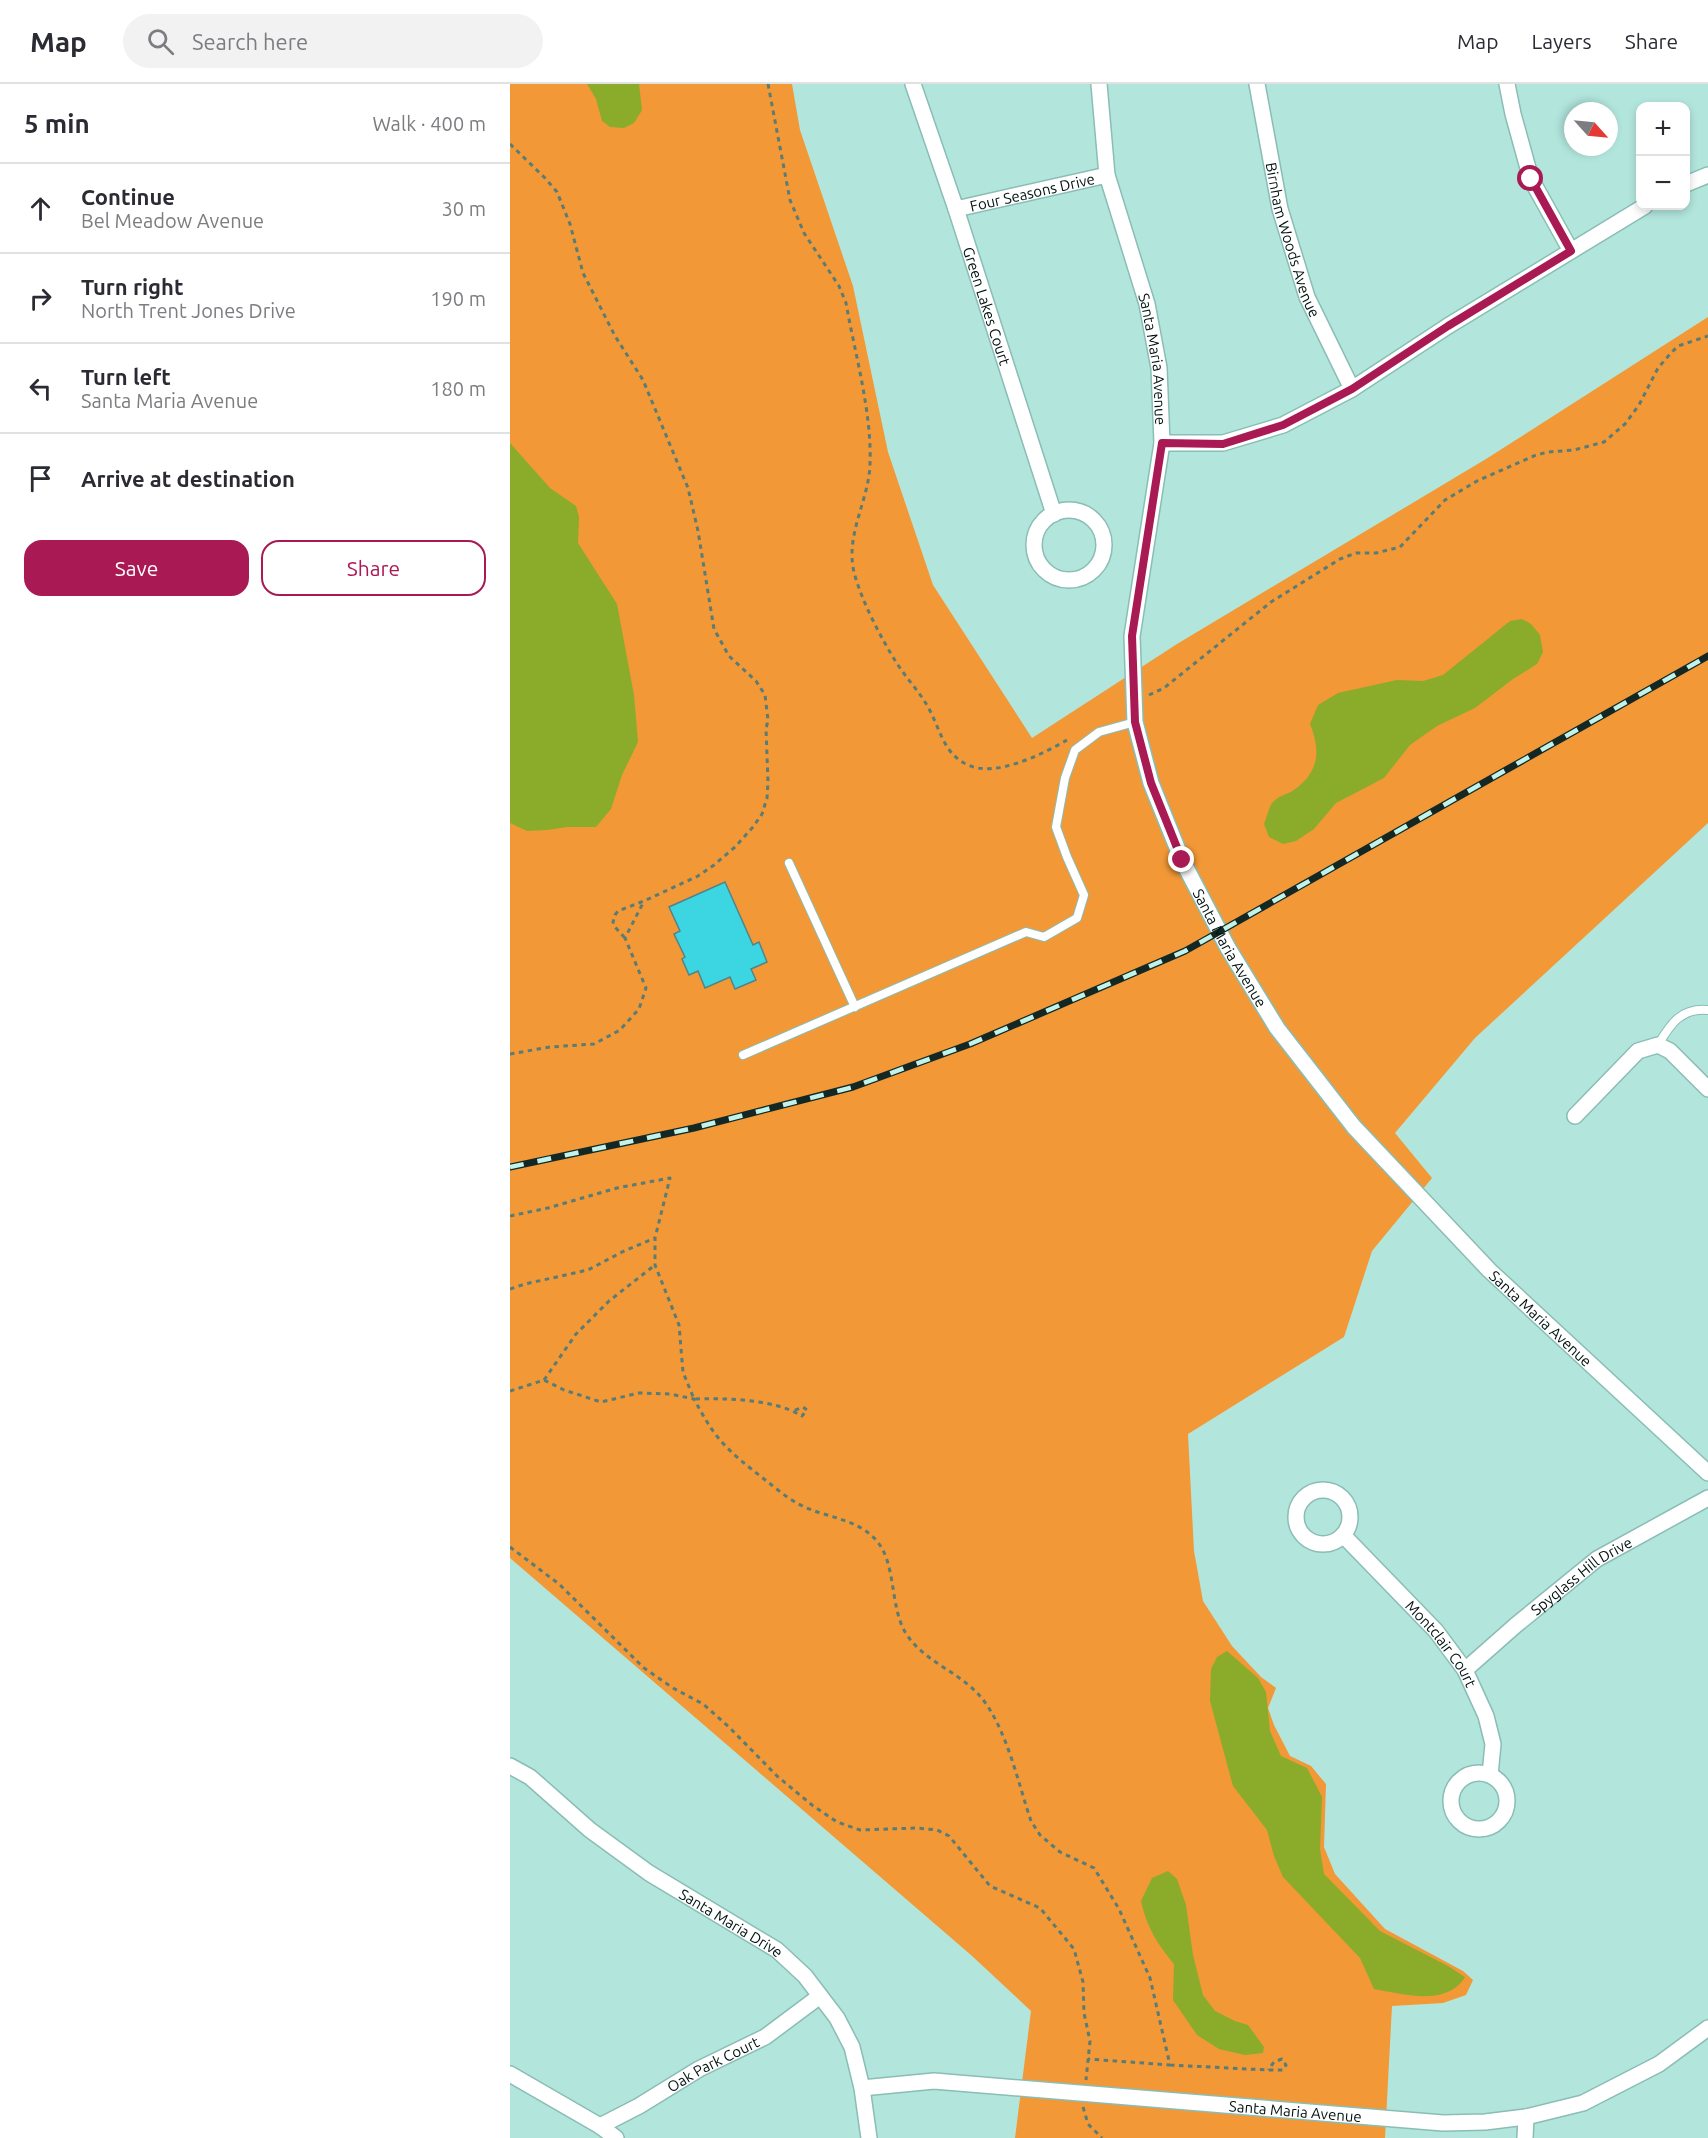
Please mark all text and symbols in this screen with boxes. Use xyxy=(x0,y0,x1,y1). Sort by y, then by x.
search box xyxy=(123,14,543,68)
icon: search xyxy=(144,25,177,58)
text: Map xyxy=(30,26,87,57)
text: Search here xyxy=(192,29,308,54)
text: Map xyxy=(1457,29,1498,53)
text: Layers xyxy=(1531,29,1592,53)
text: Share xyxy=(1625,29,1678,53)
north arrow xyxy=(1564,102,1618,156)
map controls xyxy=(1636,102,1690,210)
button: + xyxy=(1636,102,1690,156)
text: 5 min xyxy=(24,109,90,138)
text: Walk · 400 m xyxy=(373,112,486,135)
button: − xyxy=(1636,156,1690,210)
street label: Birnham Woods Avenue xyxy=(1263,161,1324,320)
route start xyxy=(1517,165,1543,191)
street label: Four Seasons Drive xyxy=(968,170,1096,214)
text: Continue xyxy=(81,184,175,209)
icon: ahead xyxy=(24,192,57,225)
text: 30 m xyxy=(442,197,486,220)
text: Bel Meadow Avenue xyxy=(81,209,264,232)
street label: Green Lakes Court xyxy=(960,245,1014,367)
text: Turn right xyxy=(81,274,183,299)
icon: right xyxy=(24,282,57,315)
text: 190 m xyxy=(430,287,486,310)
street label: Santa Maria Avenue xyxy=(1136,291,1170,425)
text: North Trent Jones Drive xyxy=(81,299,296,322)
text: Turn left xyxy=(81,364,171,389)
icon: left xyxy=(24,372,57,405)
text: 180 m xyxy=(430,377,486,400)
text: Santa Maria Avenue xyxy=(81,389,258,412)
icon: arrive xyxy=(24,462,57,495)
text: Arrive at destination xyxy=(81,466,295,491)
button: Save xyxy=(24,540,249,596)
button: Share xyxy=(261,540,486,596)
route end xyxy=(1168,846,1194,872)
street label: Santa Maria Avenue xyxy=(1190,886,1270,1010)
street label: Santa Maria Avenue xyxy=(1486,1267,1595,1370)
street label: Spyglass Hill Drive xyxy=(1527,1533,1635,1618)
street label: Montclair Court xyxy=(1402,1597,1480,1690)
street label: Santa Maria Drive xyxy=(676,1885,787,1960)
street label: Oak Park Court xyxy=(664,2033,762,2095)
street label: Santa Maria Avenue xyxy=(1228,2097,1362,2125)

